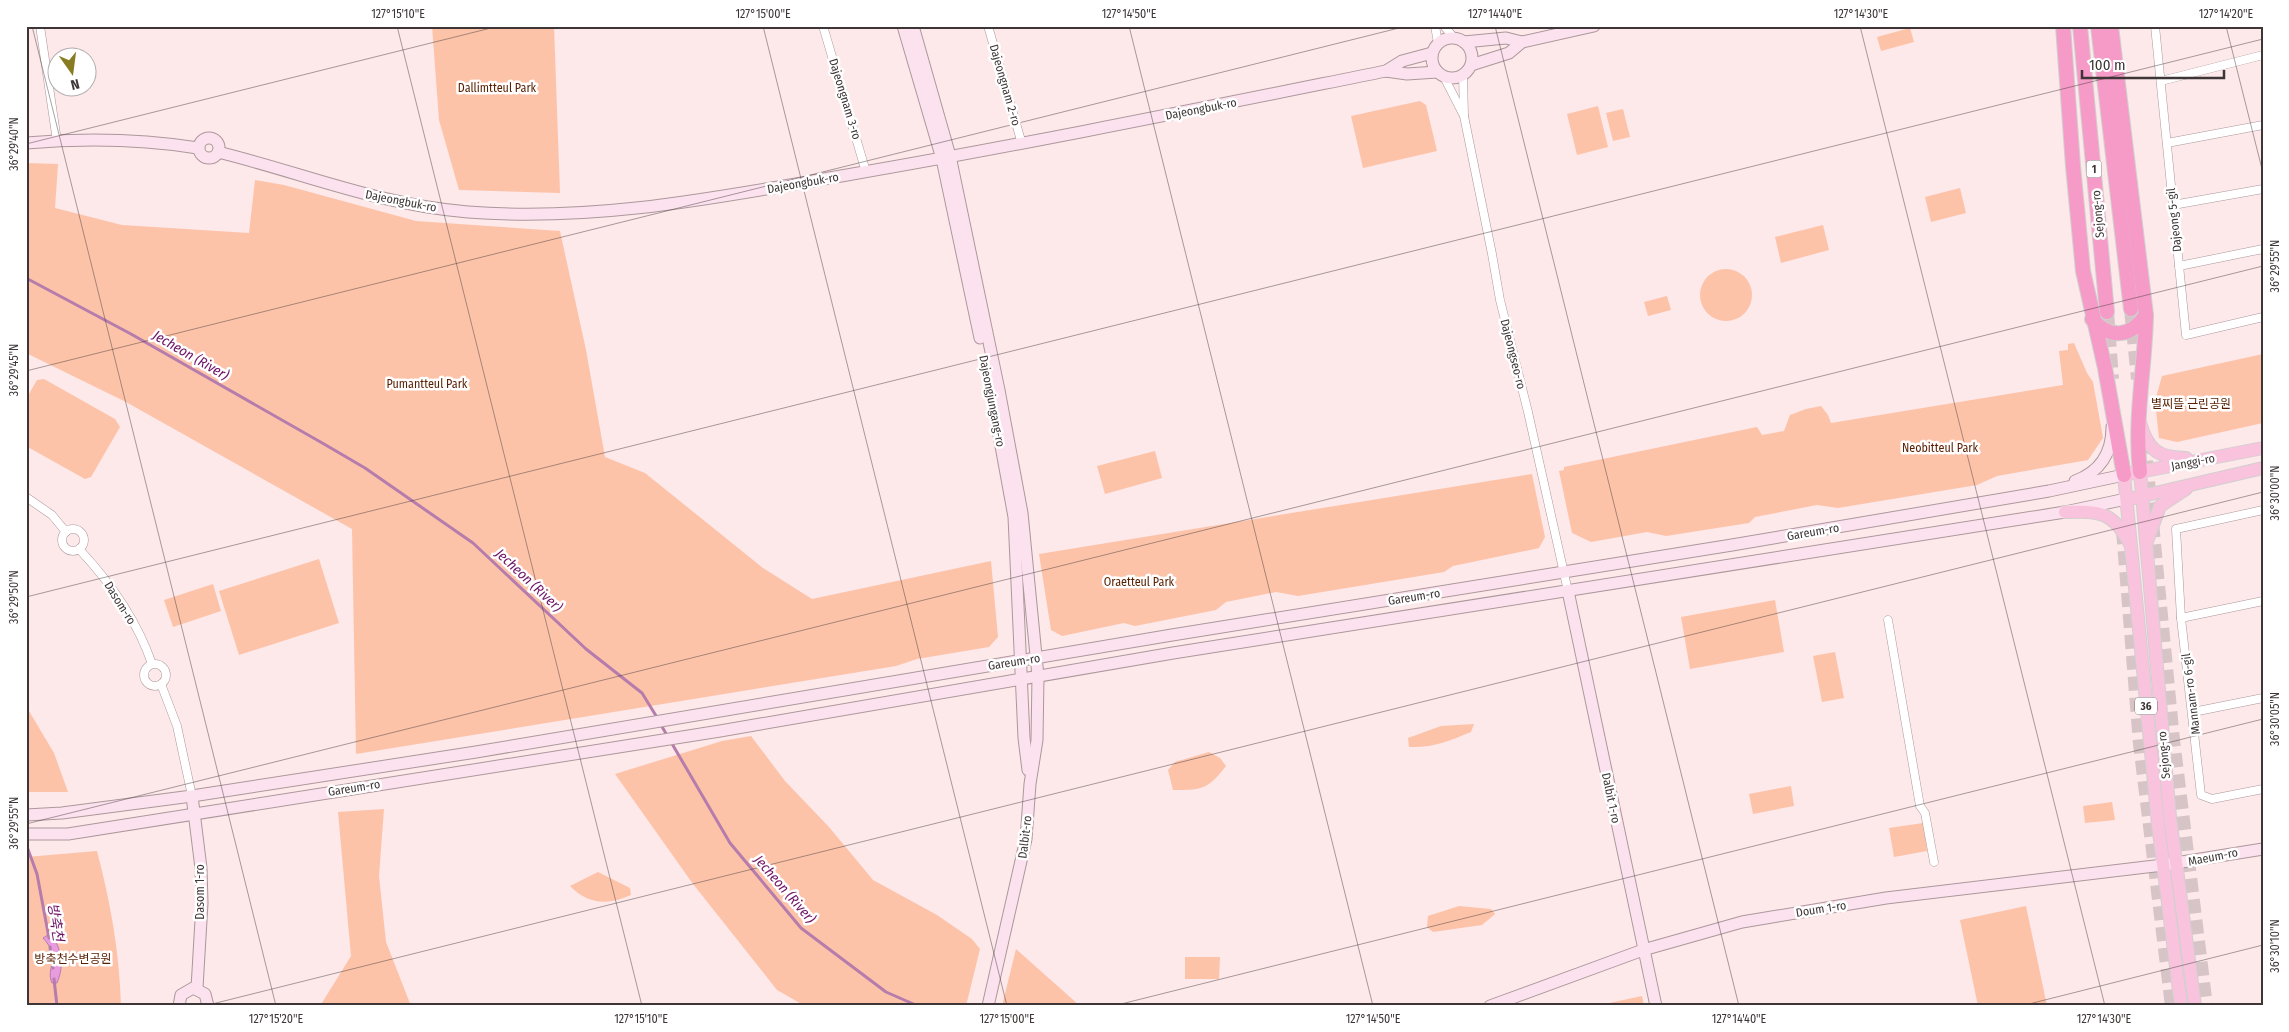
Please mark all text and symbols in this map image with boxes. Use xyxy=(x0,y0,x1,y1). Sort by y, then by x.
text: 127°15'10"E xyxy=(371,7,425,21)
text: 127°15'00"E xyxy=(735,7,791,21)
text: 127°14'50"E xyxy=(1102,7,1157,21)
text: 127°14'40"E xyxy=(1468,7,1523,21)
text: 127°14'30"E xyxy=(1834,7,1889,21)
text: 127°14'20"E xyxy=(2199,7,2254,21)
street label: Dajeongnam 2-ro xyxy=(987,43,1023,127)
north arrow xyxy=(48,48,98,98)
scale bar xyxy=(2082,48,2224,80)
text: 100 m xyxy=(2089,56,2126,74)
street label: Dajeongnam 3-ro xyxy=(826,57,864,141)
text: N xyxy=(69,75,81,93)
park label: Dallimtteul Park xyxy=(458,81,537,95)
street label: Dajeongbuk-ro xyxy=(1164,95,1238,123)
text: 36°29'40"N xyxy=(7,117,21,171)
road number: 1 xyxy=(2086,160,2102,178)
street label: Dajeongbuk-ro xyxy=(766,170,840,196)
street label: Dajeongbuk-ro xyxy=(364,187,438,215)
street label: Dajeong 5-gil xyxy=(2164,187,2184,253)
street label: Sejong-ro xyxy=(2089,190,2107,238)
text: 36°29'55"N xyxy=(2268,240,2282,292)
street label: Dajeongseo-ro xyxy=(1498,318,1528,390)
water label: Jecheon (River) xyxy=(149,326,232,384)
text: 36°29'45"N xyxy=(7,344,21,396)
street label: Dajeongjungang-ro xyxy=(976,354,1008,448)
park label: Pumantteul Park xyxy=(387,377,468,391)
park label: 별찌뜰 근린공원 xyxy=(2151,397,2231,411)
park label: Neobitteul Park xyxy=(1902,441,1978,455)
street label: Janggi-ro xyxy=(2170,451,2216,473)
text: 36°30'00"N xyxy=(2268,466,2282,520)
street label: Gareum-ro xyxy=(1786,521,1840,543)
water label: Jecheon (River) xyxy=(491,544,566,616)
text: 36°29'50"N xyxy=(7,570,21,624)
park label: Oraetteul Park xyxy=(1104,575,1175,589)
street label: Dasom-ro xyxy=(101,579,139,627)
street label: Gareum-ro xyxy=(1387,586,1441,608)
street label: Gareum-ro xyxy=(987,651,1041,673)
street label: Mannam-ro 6-gil xyxy=(2179,653,2203,735)
text: 36°30'05"N xyxy=(2268,692,2282,746)
road number: 36 xyxy=(2135,698,2157,714)
street label: Sejong-ro xyxy=(2155,731,2173,779)
street label: Dalbit 1-ro xyxy=(1599,771,1623,825)
street label: Gareum-ro xyxy=(327,777,381,799)
text: 36°29'55"N xyxy=(7,797,21,849)
street label: Dalbit-ro xyxy=(1015,815,1035,859)
street label: Maeum-ro xyxy=(2187,845,2239,869)
water label: Jecheon (River) xyxy=(750,851,819,927)
street label: Dasom 1-ro xyxy=(193,864,207,920)
street label: Doum 1-ro xyxy=(1795,898,1847,920)
water label: 방축천 xyxy=(44,902,67,944)
text: 36°30'10"N xyxy=(2268,919,2282,973)
park label: 방축천수변공원 xyxy=(34,952,112,966)
text: 127°15'20"E xyxy=(249,1012,304,1026)
text: 127°15'10"E xyxy=(614,1012,668,1026)
text: 127°15'00"E xyxy=(979,1012,1035,1026)
text: 127°14'50"E xyxy=(1346,1012,1401,1026)
text: 127°14'40"E xyxy=(1712,1012,1767,1026)
text: 127°14'30"E xyxy=(2077,1012,2132,1026)

